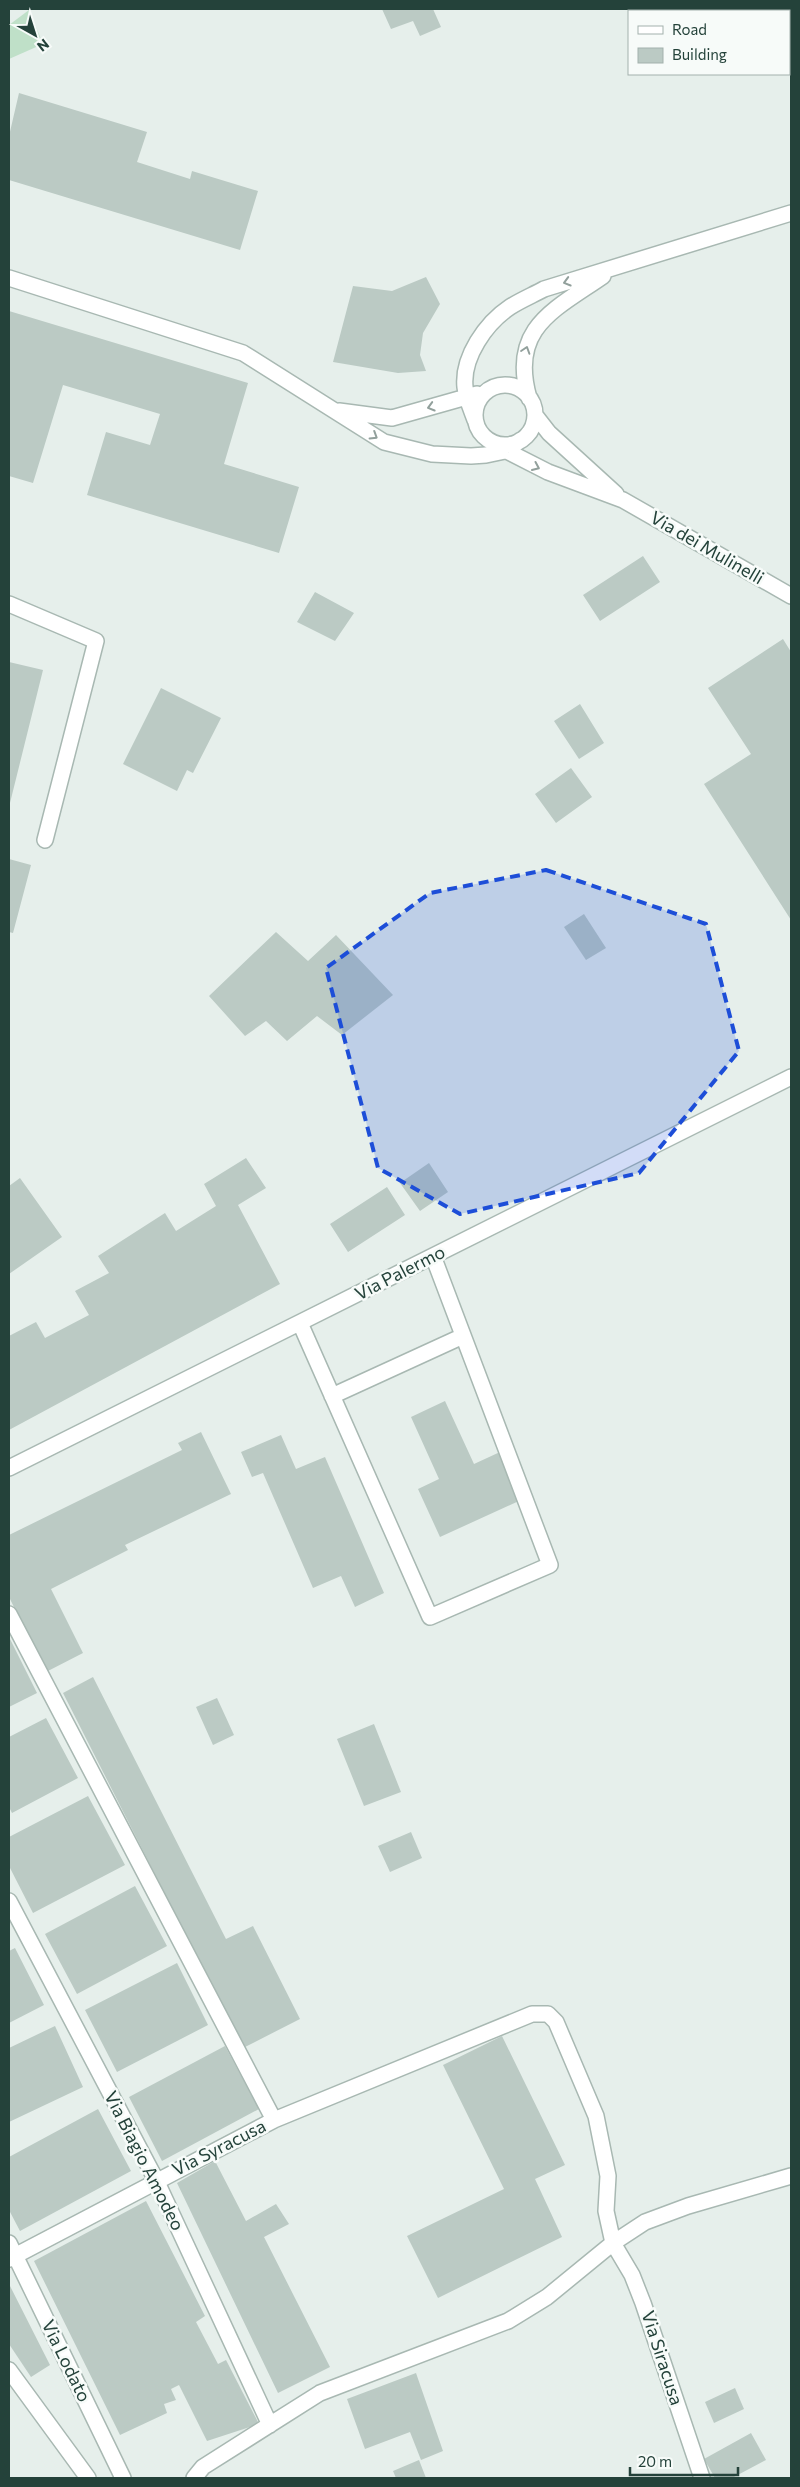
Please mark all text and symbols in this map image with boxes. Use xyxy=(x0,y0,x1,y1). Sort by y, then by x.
north arrow xyxy=(10,10,60,60)
legend xyxy=(628,10,790,75)
text: Road xyxy=(672,20,707,38)
text: N xyxy=(34,36,53,55)
text: Building xyxy=(672,45,727,63)
one-way arrow xyxy=(564,277,572,287)
one-way arrow xyxy=(520,347,530,355)
one-way arrow xyxy=(428,402,436,412)
one-way arrow xyxy=(368,430,378,439)
one-way arrow xyxy=(531,461,540,472)
street label: Via dei Mulinelli xyxy=(647,506,768,589)
street label: Via Palermo xyxy=(351,1240,448,1304)
street label: Via Biagio Amodeo xyxy=(100,2087,190,2234)
street label: Via Syracusa xyxy=(168,2114,269,2180)
street label: Via Siracusa xyxy=(637,2308,689,2408)
street label: Via Lodato xyxy=(38,2316,96,2405)
scale bar xyxy=(630,2444,738,2476)
text: 20 m xyxy=(638,2452,672,2470)

